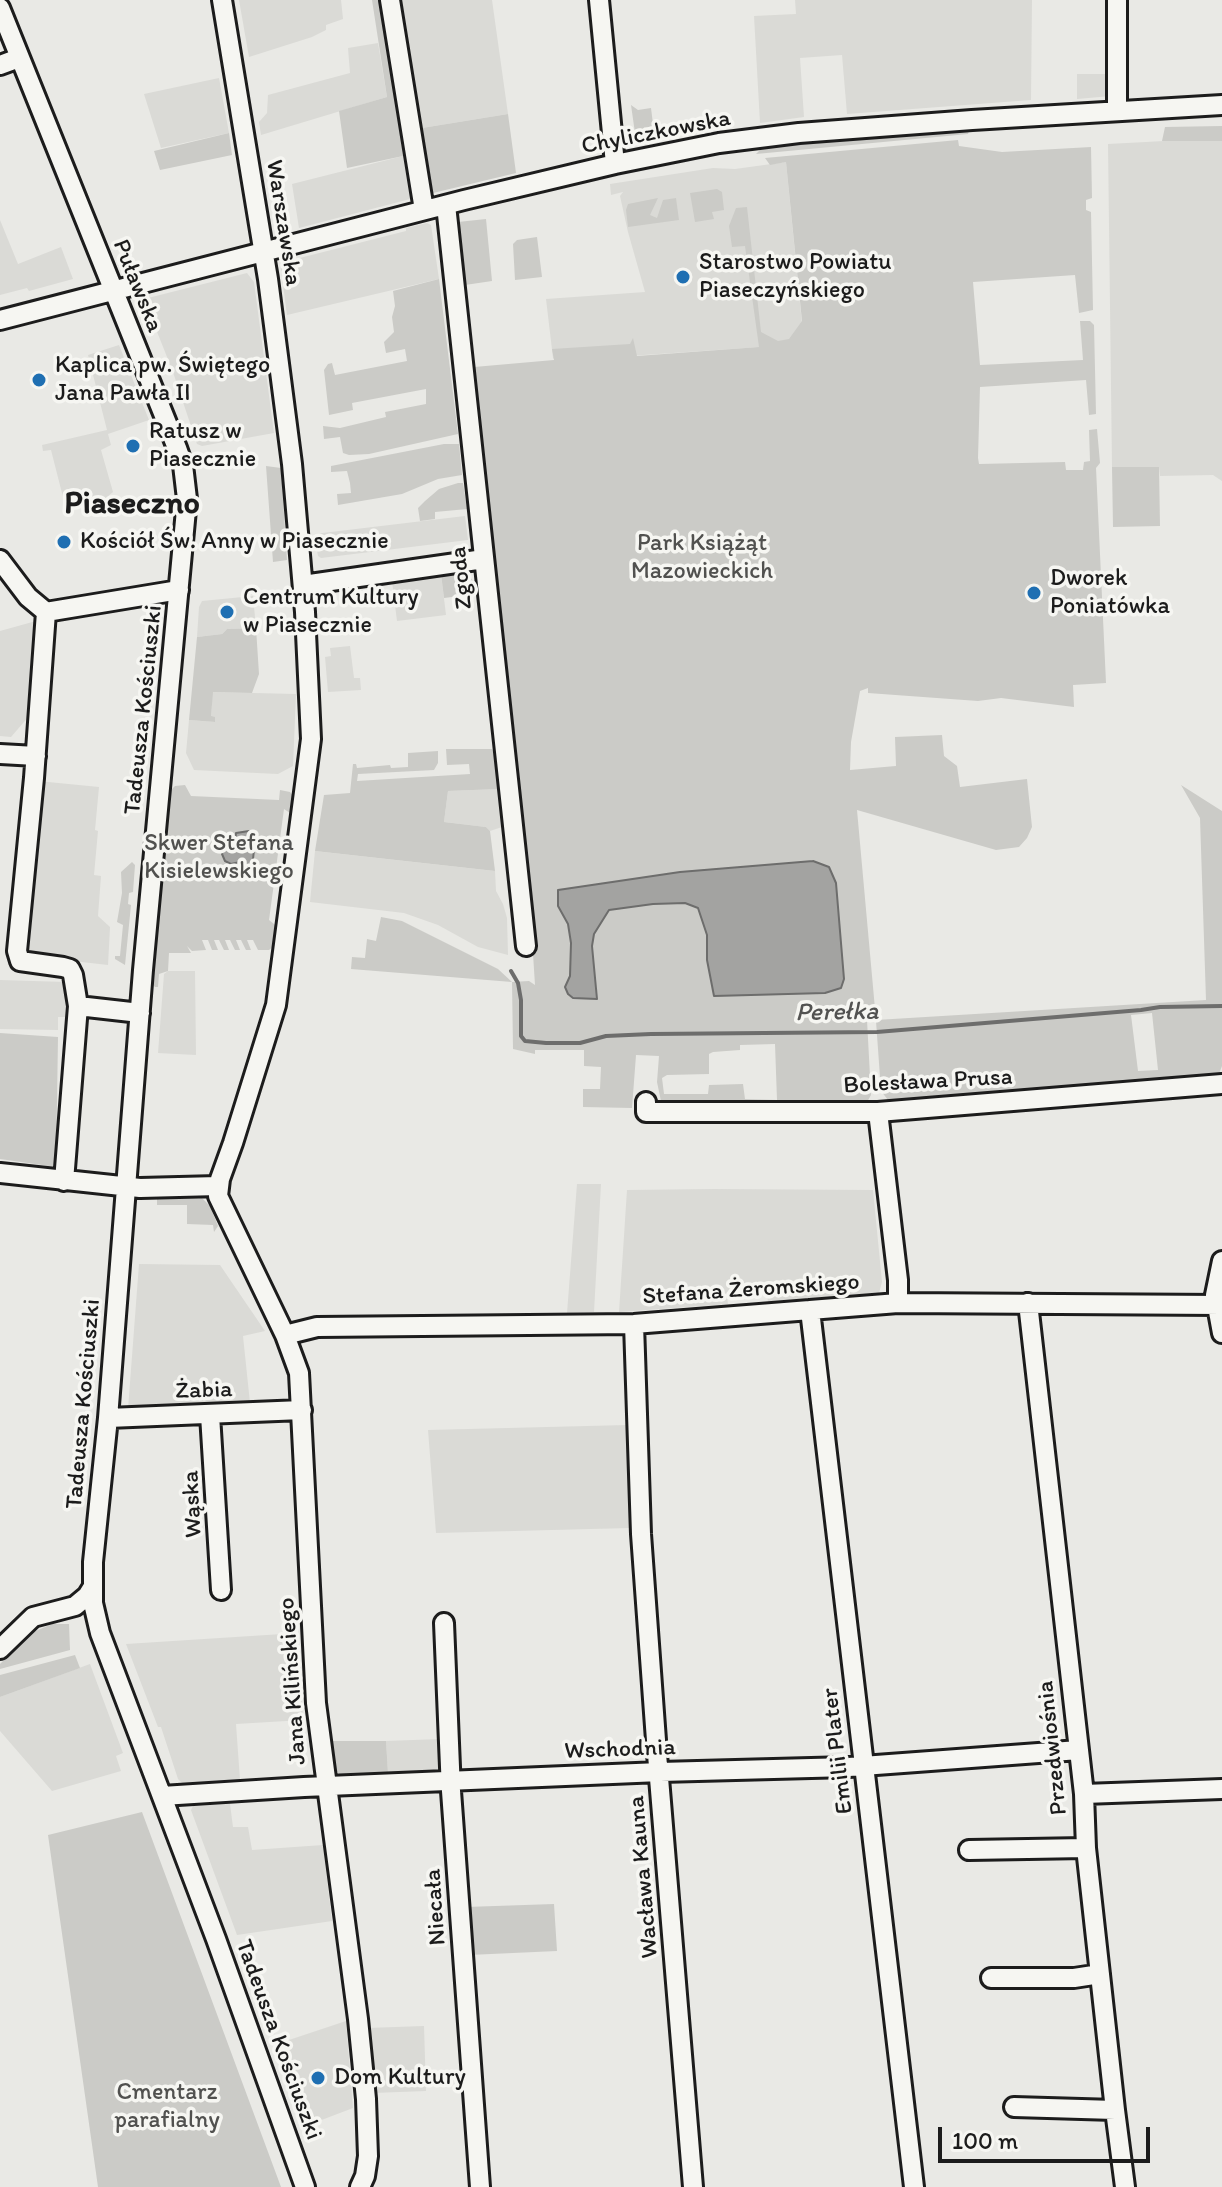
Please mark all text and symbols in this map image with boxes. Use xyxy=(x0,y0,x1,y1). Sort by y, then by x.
street label: Chyliczkowska xyxy=(579,104,733,162)
street label: Warszawska xyxy=(259,158,307,288)
street label: Puławska xyxy=(105,235,169,337)
place label: Starostwo Powiatu Piaseczyńskiego xyxy=(699,249,891,305)
marker: Starostwo Powiatu Piaseczyńskiego xyxy=(674,268,692,286)
place label: Kaplica pw. Świętego Jana Pawła II xyxy=(55,352,270,408)
marker: Kaplica pw. Świętego Jana Pawła II xyxy=(30,371,48,389)
place label: Ratusz w Piasecznie xyxy=(149,418,256,474)
marker: Ratusz w Piasecznie xyxy=(124,437,142,455)
district label: Piaseczno xyxy=(64,486,200,524)
place label: Kościół Św. Anny w Piasecznie xyxy=(80,528,389,556)
park label: Park Książąt Mazowieckich xyxy=(631,530,773,586)
marker: Kościół Św. Anny w Piasecznie xyxy=(55,533,73,551)
street label: Zgoda xyxy=(444,545,480,611)
place label: Dworek Poniatówka xyxy=(1050,565,1170,621)
place label: Centrum Kultury w Piasecznie xyxy=(243,584,419,640)
marker: Dworek Poniatówka xyxy=(1025,584,1043,602)
marker: Centrum Kultury w Piasecznie xyxy=(218,603,236,621)
street label: Tadeusza Kościuszki xyxy=(119,604,169,816)
park label: Skwer Stefana Kisielewskiego xyxy=(144,830,294,886)
water label: Perełka xyxy=(795,997,879,1029)
street label: Bolesława Prusa xyxy=(843,1063,1013,1101)
street label: Stefana Żeromskiego xyxy=(641,1268,861,1312)
street label: Tadeusza Kościuszki xyxy=(60,1298,108,1510)
street label: Żabia xyxy=(175,1376,233,1406)
street label: Wąska xyxy=(177,1470,209,1538)
street label: Jana Kilińskiego xyxy=(273,1596,313,1766)
street label: Przedwiośnia xyxy=(1032,1679,1074,1817)
street label: Emilii Plater xyxy=(816,1686,860,1816)
street label: Wschodnia xyxy=(564,1734,676,1766)
street label: Wacława Kauna xyxy=(623,1794,665,1960)
street label: Niecała xyxy=(419,1868,453,1946)
street label: Tadeusza Kościuszki xyxy=(228,1936,328,2144)
place label: Dom Kultury xyxy=(334,2064,466,2092)
marker: Dom Kultury xyxy=(309,2069,327,2087)
park label: Cmentarz parafialny xyxy=(114,2079,220,2135)
scale bar xyxy=(942,2111,1154,2161)
text: 100 m xyxy=(952,2126,1018,2155)

